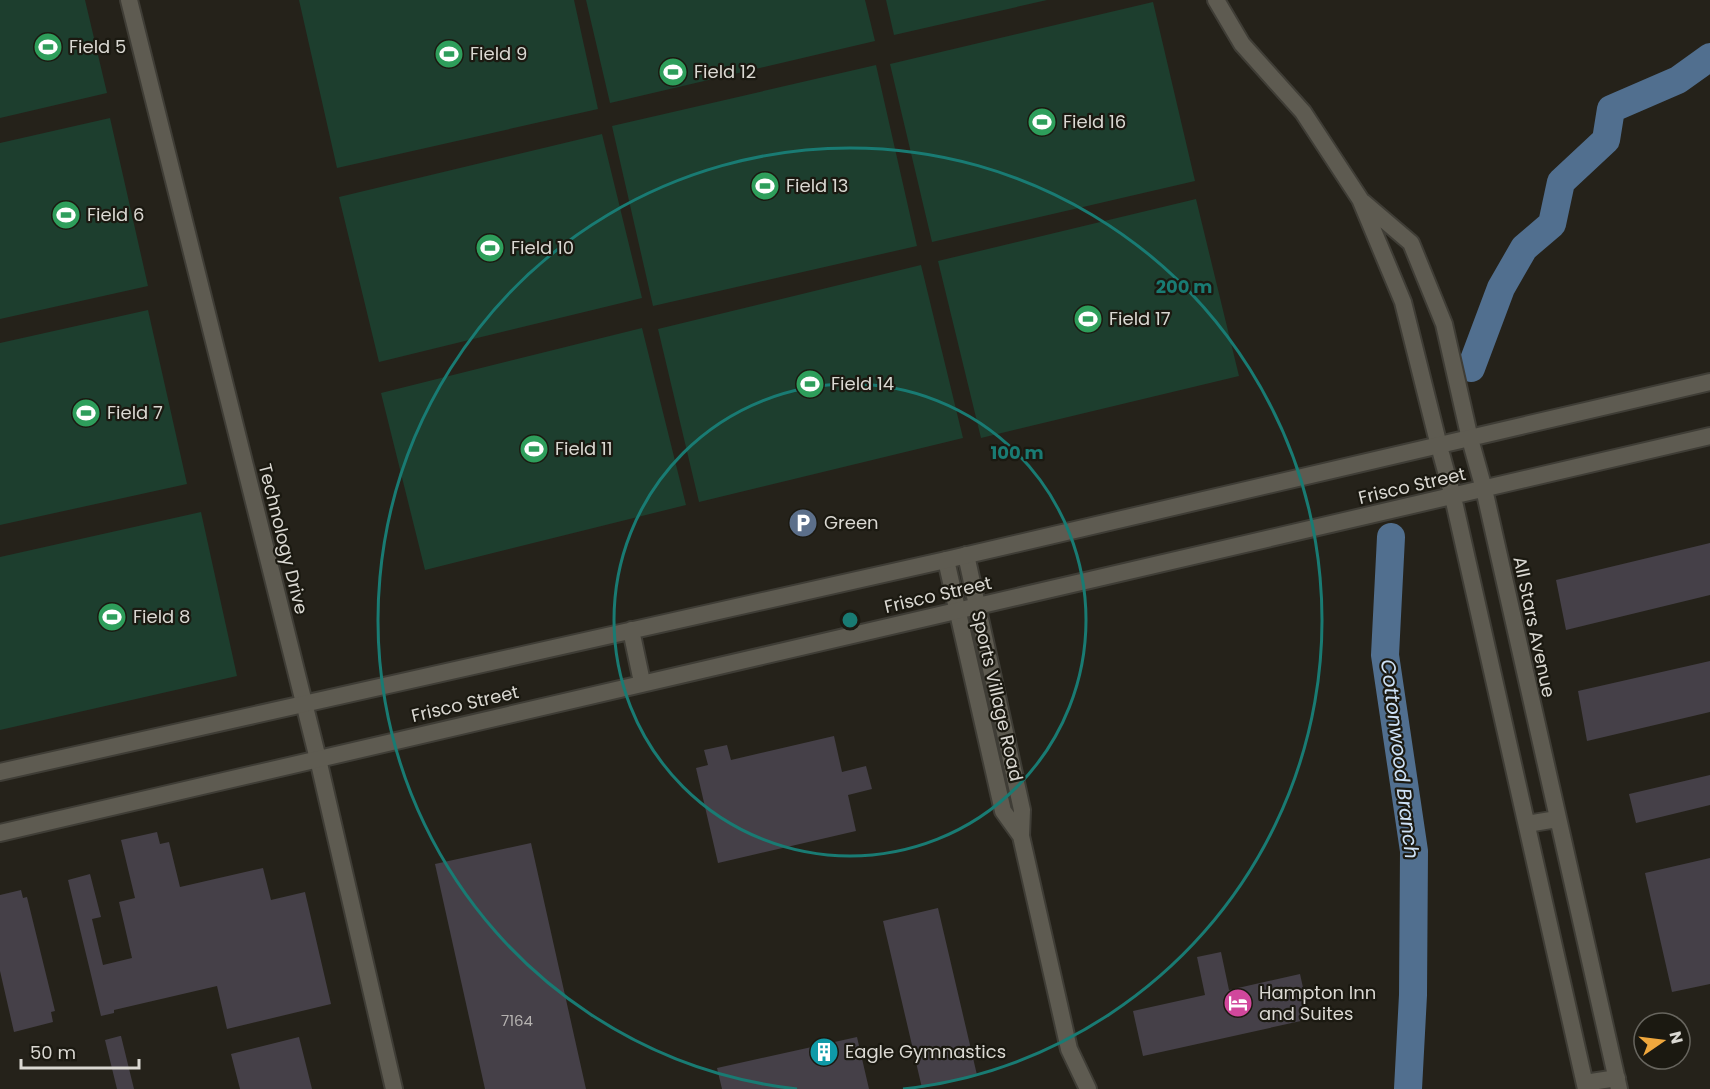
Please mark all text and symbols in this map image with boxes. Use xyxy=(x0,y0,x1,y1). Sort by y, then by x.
sports icon: Field 5 xyxy=(32,31,64,63)
place label: Field 5 xyxy=(69,34,126,59)
sports icon: Field 9 xyxy=(433,38,465,70)
place label: Field 9 xyxy=(470,41,527,66)
sports icon: Field 12 xyxy=(657,56,689,88)
place label: Field 12 xyxy=(694,59,756,84)
sports icon: Field 16 xyxy=(1026,106,1058,138)
place label: Field 16 xyxy=(1063,109,1126,134)
sports icon: Field 13 xyxy=(749,170,781,202)
place label: Field 13 xyxy=(786,173,848,198)
sports icon: Field 6 xyxy=(50,199,82,231)
place label: Field 6 xyxy=(87,202,145,227)
sports icon: Field 10 xyxy=(474,232,506,264)
place label: Field 10 xyxy=(511,235,574,260)
text: 200 m xyxy=(1156,274,1212,299)
sports icon: Field 17 xyxy=(1072,303,1104,335)
place label: Field 17 xyxy=(1109,306,1171,331)
sports icon: Field 14 xyxy=(794,368,826,400)
place label: Field 14 xyxy=(831,371,894,396)
sports icon: Field 7 xyxy=(70,397,102,429)
place label: Field 7 xyxy=(107,400,163,425)
sports icon: Field 11 xyxy=(518,433,550,465)
place label: Field 11 xyxy=(555,436,613,461)
text: 100 m xyxy=(990,440,1044,465)
street label: Technology Drive xyxy=(253,461,314,617)
street label: Frisco Street xyxy=(1356,461,1468,510)
parking icon: Green xyxy=(787,507,819,539)
place label: Green xyxy=(824,510,879,535)
street label: All Stars Avenue xyxy=(1507,554,1562,700)
street label: Frisco Street xyxy=(882,570,994,619)
sports icon: Field 8 xyxy=(96,601,128,633)
place label: Field 8 xyxy=(133,604,190,629)
street label: Sports Village Road xyxy=(966,608,1029,784)
centre of rings xyxy=(840,610,860,630)
water label: Cottonwood Branch xyxy=(1374,658,1426,860)
street label: Frisco Street xyxy=(409,679,521,728)
place label: Hampton Inn and Suites xyxy=(1259,980,1376,1026)
hotel icon: Hampton Inn and Suites xyxy=(1222,987,1254,1019)
house number: 7164 xyxy=(501,1010,533,1031)
north arrow xyxy=(1632,1011,1692,1071)
text: N xyxy=(1663,1029,1689,1046)
scale bar xyxy=(21,1032,140,1070)
building icon: Eagle Gymnastics xyxy=(808,1036,840,1068)
place label: Eagle Gymnastics xyxy=(845,1039,1006,1064)
text: 50 m xyxy=(30,1040,76,1065)

